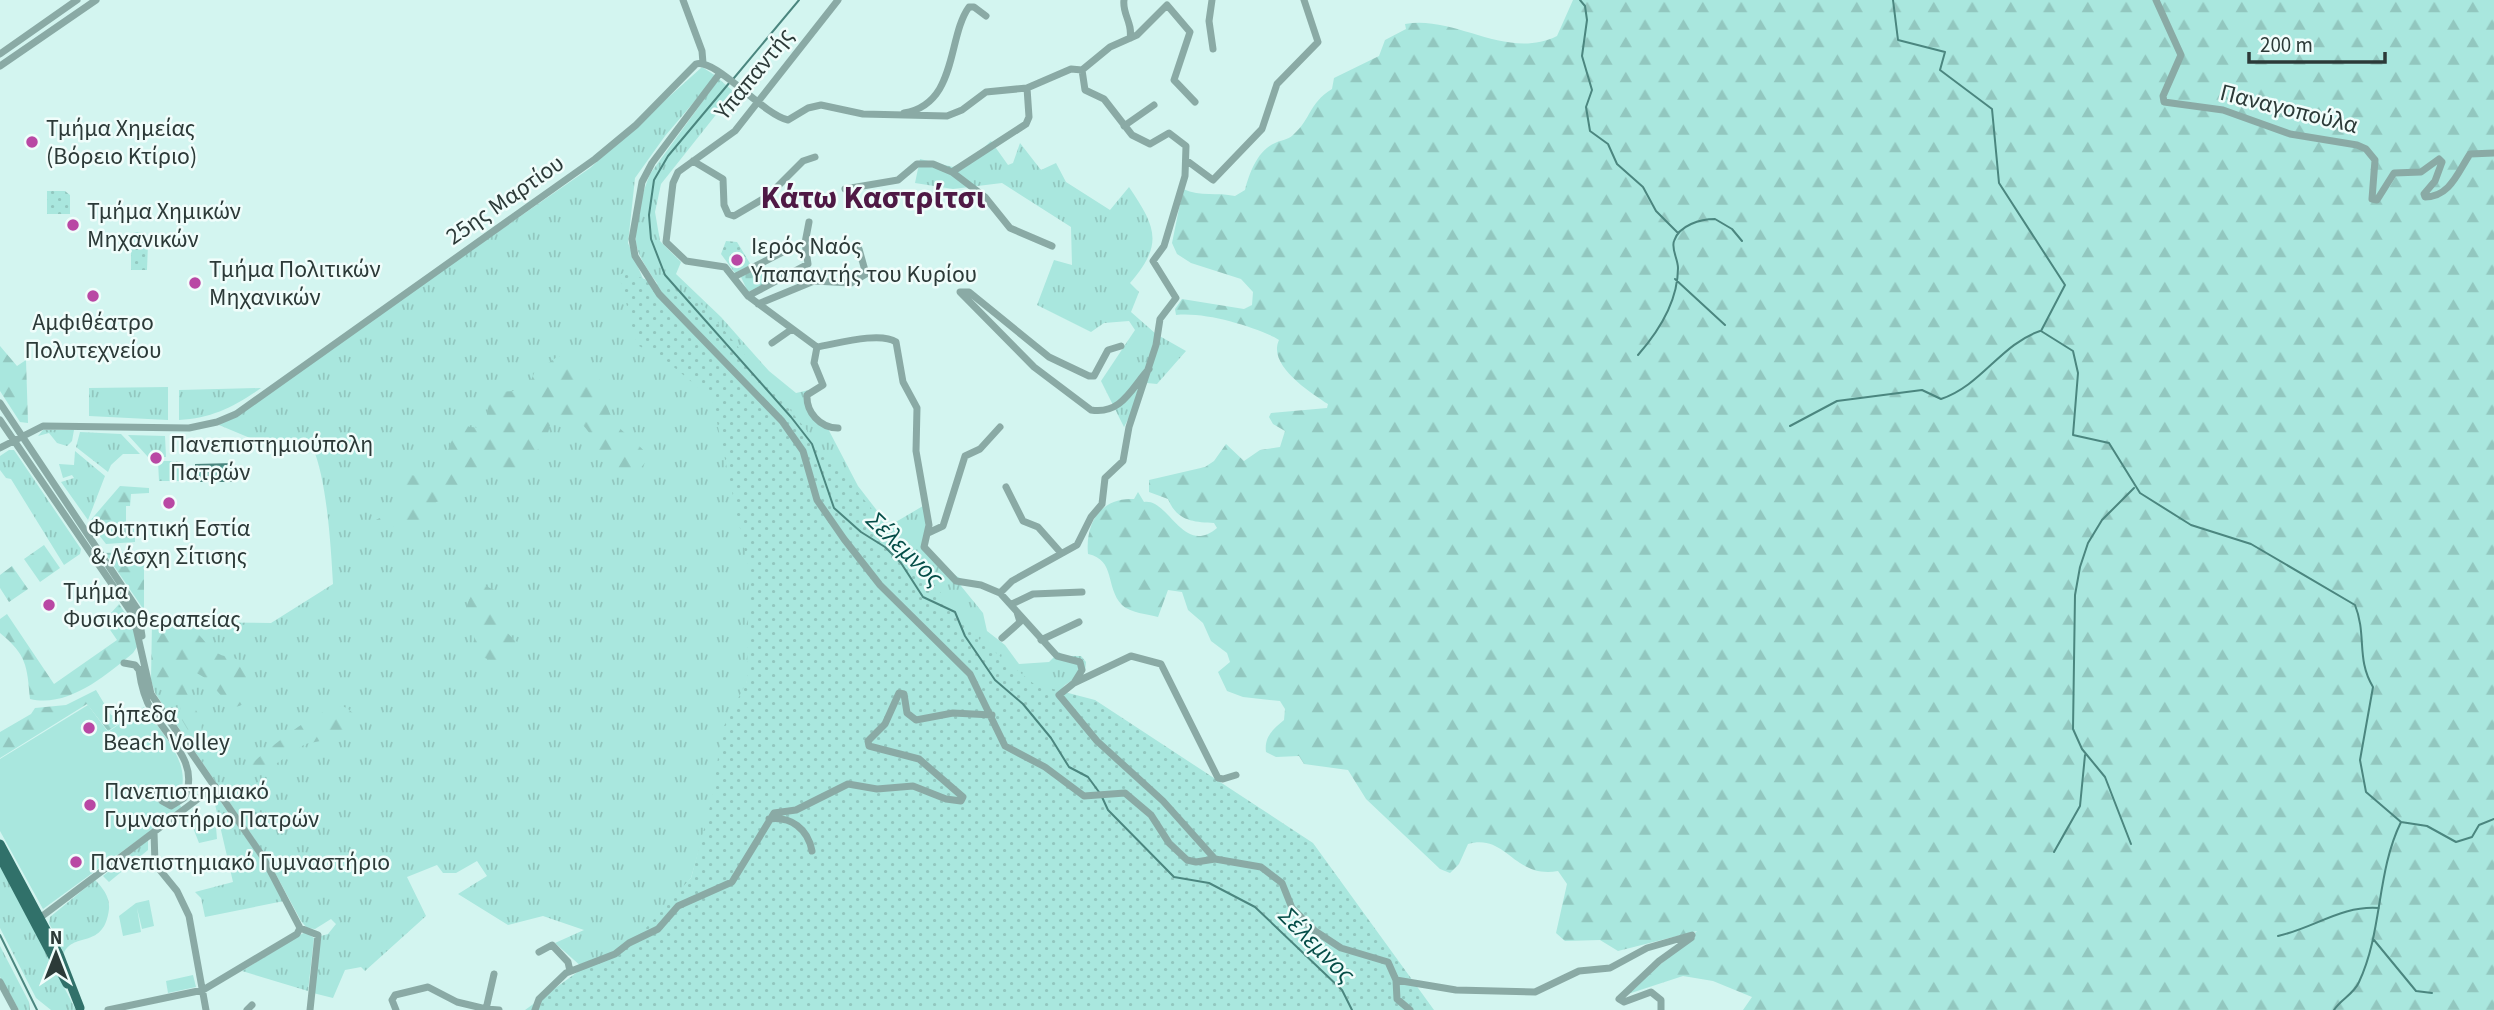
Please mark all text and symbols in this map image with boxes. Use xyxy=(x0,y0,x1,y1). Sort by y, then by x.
street label: Υπαπαντής xyxy=(705,20,802,129)
scale bar xyxy=(2249,21,2386,65)
text: 200 m xyxy=(2260,30,2313,60)
street label: Παναγοπούλα xyxy=(2216,75,2362,143)
place label: Τμήμα Xημείας (Βόρειο Κτίριο) xyxy=(46,111,197,174)
marker: Τμήμα Xημείας (Βόρειο Κτίριο) xyxy=(24,134,40,150)
street label: 25ης Μαρτίου xyxy=(439,146,571,254)
district label: Κάτω Καστρίτσι xyxy=(761,175,986,221)
place label: Τμήμα Χημικών Μηχανικών xyxy=(87,194,241,257)
marker: Τμήμα Χημικών Μηχανικών xyxy=(65,217,81,233)
place label: Ιερός Ναός Υπαπαντής του Κυρίου xyxy=(750,229,977,292)
place label: Τμήμα Πολιτικών Μηχανικών xyxy=(209,252,381,315)
marker: Ιερός Ναός Υπαπαντής του Κυρίου xyxy=(729,252,745,268)
marker: Τμήμα Πολιτικών Μηχανικών xyxy=(187,275,203,291)
marker: Αμφιθέατρο Πολυτεχνείου xyxy=(85,288,101,304)
place label: Αμφιθέατρο Πολυτεχνείου xyxy=(25,305,161,368)
place label: Πανεπιστημιούπολη Πατρών xyxy=(170,427,373,490)
marker: Πανεπιστημιούπολη Πατρών xyxy=(148,450,164,466)
marker: Φοιτητική Εστία & Λέσχη Σίτισης xyxy=(161,495,177,511)
water label: Σέλεμνος xyxy=(857,502,953,596)
place label: Φοιτητική Εστία & Λέσχη Σίτισης xyxy=(88,511,251,574)
place label: Τμήμα Φυσικοθεραπείας xyxy=(63,574,241,637)
marker: Τμήμα Φυσικοθεραπείας xyxy=(41,597,57,613)
place label: Γήπεδα Beach Volley xyxy=(103,697,230,760)
marker: Γήπεδα Beach Volley xyxy=(81,720,97,736)
place label: Πανεπιστημιακό Γυμναστήριο Πατρών xyxy=(104,774,319,837)
marker: Πανεπιστημιακό Γυμναστήριο Πατρών xyxy=(82,797,98,813)
place label: Πανεπιστημιακό Γυμναστήριο xyxy=(90,845,390,880)
marker: Πανεπιστημιακό Γυμναστήριο xyxy=(68,854,84,870)
water label: Σέλεμνος xyxy=(1270,898,1364,992)
north arrow xyxy=(21,919,91,989)
text: N xyxy=(50,925,62,952)

